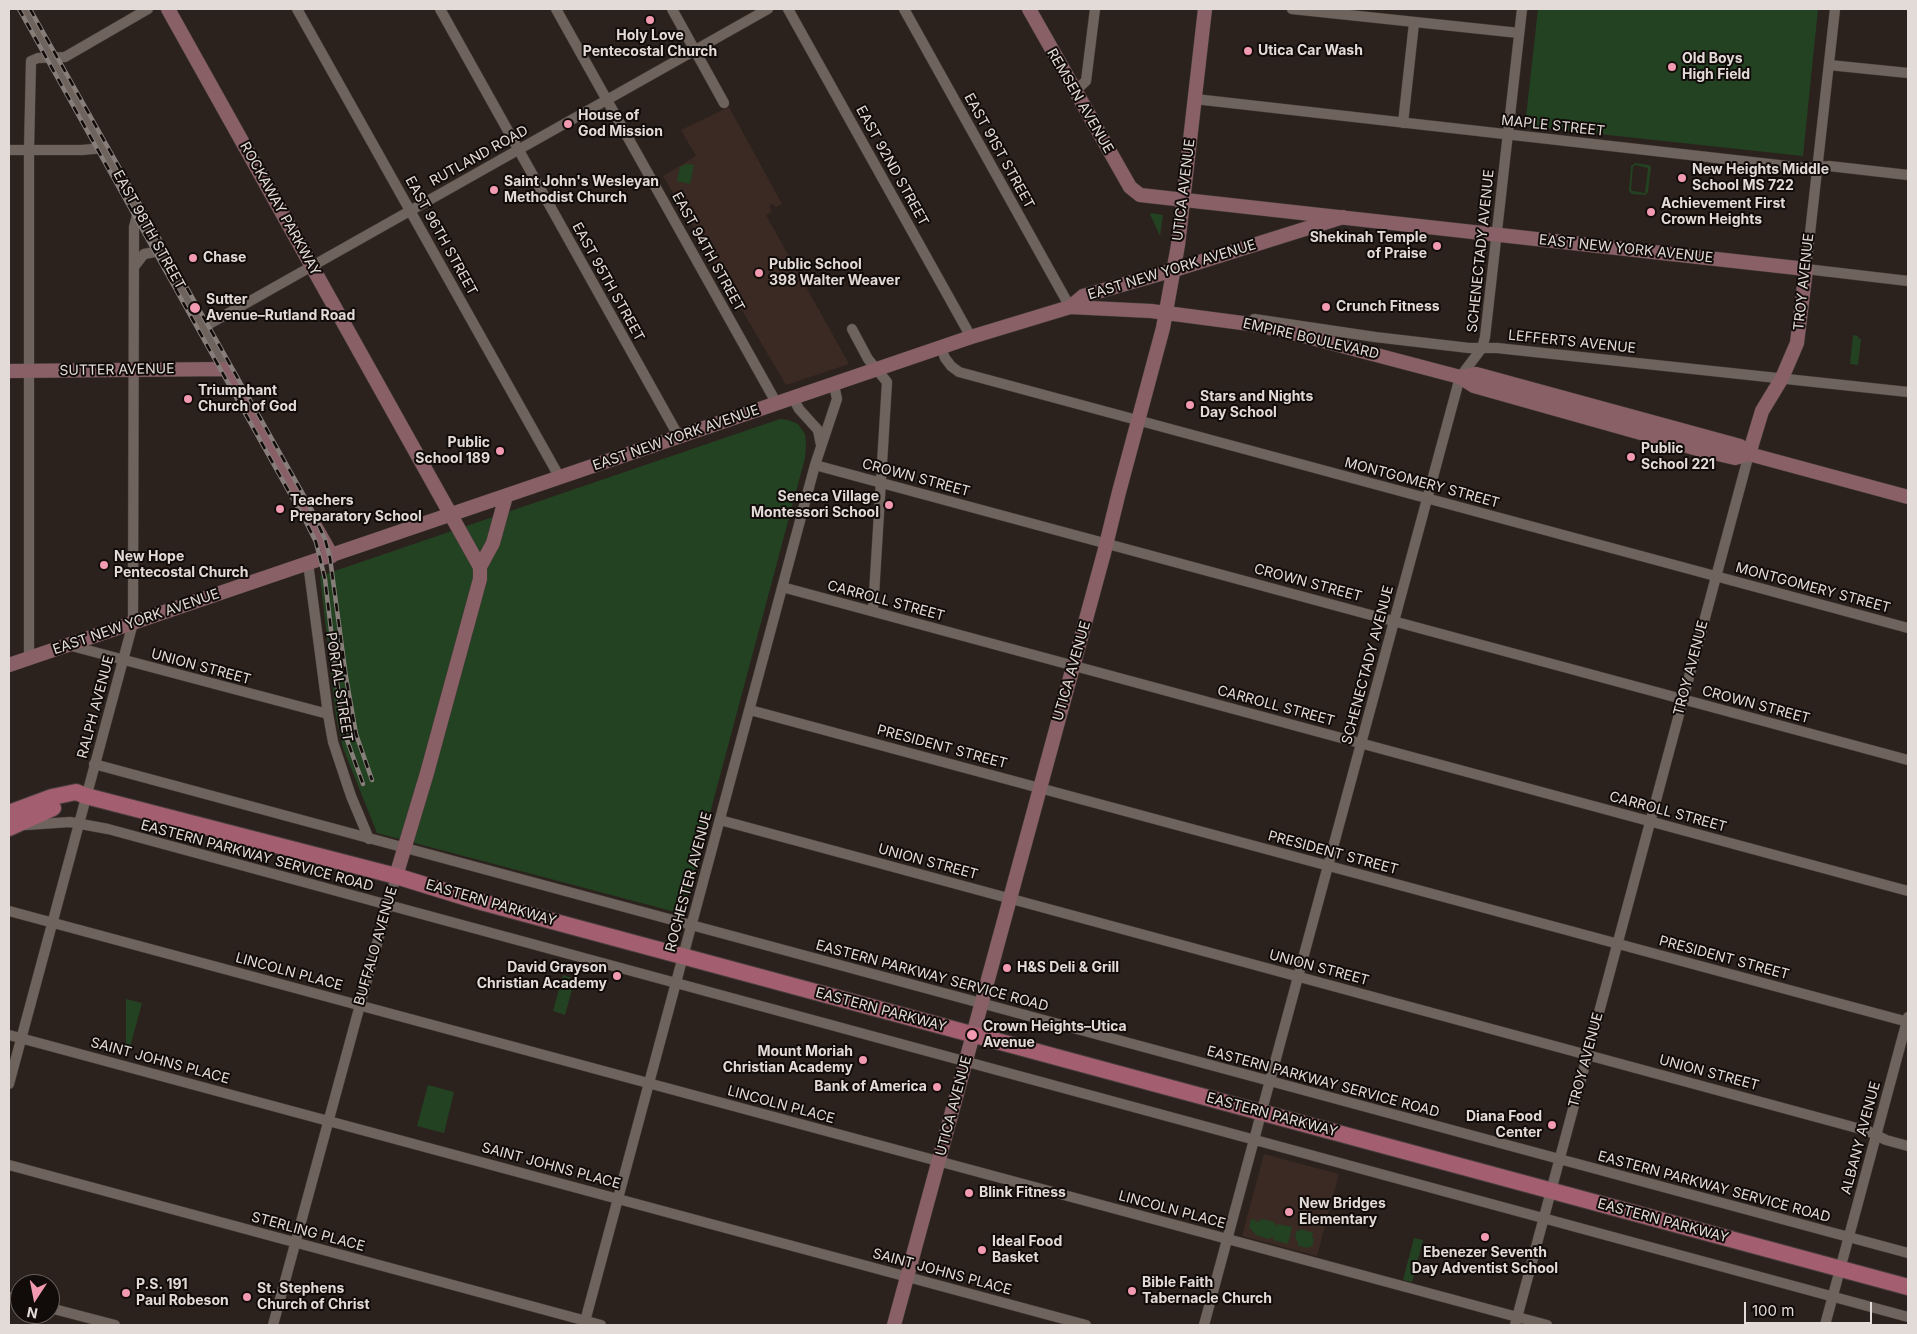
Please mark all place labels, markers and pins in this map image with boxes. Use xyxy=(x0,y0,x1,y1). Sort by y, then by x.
marker: Holy Love Pentecostal Church xyxy=(644,14,656,26)
place label: Holy Love Pentecostal Church xyxy=(583,28,717,60)
place label: Utica Car Wash xyxy=(1258,43,1363,59)
marker: Utica Car Wash xyxy=(1242,45,1254,57)
place label: Old Boys High Field xyxy=(1682,51,1750,84)
marker: Old Boys High Field xyxy=(1666,61,1678,73)
place label: House of God Mission xyxy=(578,108,663,140)
marker: House of God Mission xyxy=(562,118,574,130)
place label: New Heights Middle School MS 722 xyxy=(1692,162,1829,194)
marker: New Heights Middle School MS 722 xyxy=(1676,172,1688,184)
place label: Saint John's Wesleyan Methodist Church xyxy=(504,174,659,206)
marker: Saint John's Wesleyan Methodist Church xyxy=(488,184,500,196)
place label: Achievement First Crown Heights xyxy=(1661,196,1785,228)
marker: Achievement First Crown Heights xyxy=(1645,206,1657,218)
place label: Shekinah Temple of Praise xyxy=(1310,230,1427,262)
marker: Shekinah Temple of Praise xyxy=(1431,240,1443,252)
place label: Chase xyxy=(203,250,246,266)
marker: Chase xyxy=(187,252,199,264)
place label: Public School 398 Walter Weaver xyxy=(769,257,900,290)
marker: Public School 398 Walter Weaver xyxy=(753,267,765,279)
place label: Sutter Avenue–Rutland Road xyxy=(206,292,355,324)
place label: Crunch Fitness xyxy=(1336,299,1440,315)
marker: Sutter Avenue–Rutland Road xyxy=(188,301,202,315)
marker: Crunch Fitness xyxy=(1320,301,1332,313)
place label: Triumphant Church of God xyxy=(198,383,297,416)
place label: Stars and Nights Day School xyxy=(1200,389,1313,422)
marker: Triumphant Church of God xyxy=(182,393,194,405)
marker: Stars and Nights Day School xyxy=(1184,399,1196,411)
place label: Public School 189 xyxy=(415,435,490,468)
place label: Public School 221 xyxy=(1641,441,1715,474)
marker: Public School 189 xyxy=(494,445,506,457)
marker: Public School 221 xyxy=(1625,451,1637,463)
place label: Seneca Village Montessori School xyxy=(751,489,879,522)
place label: Teachers Preparatory School xyxy=(290,493,422,526)
marker: Seneca Village Montessori School xyxy=(883,499,895,511)
marker: Teachers Preparatory School xyxy=(274,503,286,515)
place label: New Hope Pentecostal Church xyxy=(114,549,249,582)
marker: New Hope Pentecostal Church xyxy=(98,559,110,571)
place label: David Grayson Christian Academy xyxy=(477,960,607,992)
place label: H&S Deli & Grill xyxy=(1017,960,1119,976)
marker: H&S Deli & Grill xyxy=(1001,962,1013,974)
marker: David Grayson Christian Academy xyxy=(611,970,623,982)
place label: Crown Heights–Utica Avenue xyxy=(983,1019,1127,1052)
marker: Crown Heights–Utica Avenue xyxy=(965,1028,979,1042)
place label: Mount Moriah Christian Academy xyxy=(723,1044,853,1076)
marker: Mount Moriah Christian Academy xyxy=(857,1054,869,1066)
place label: Bank of America xyxy=(814,1079,927,1095)
marker: Bank of America xyxy=(931,1081,943,1093)
place label: Diana Food Center xyxy=(1466,1109,1542,1142)
marker: Diana Food Center xyxy=(1546,1119,1558,1131)
place label: Blink Fitness xyxy=(979,1185,1066,1201)
marker: Blink Fitness xyxy=(963,1187,975,1199)
place label: New Bridges Elementary xyxy=(1299,1196,1386,1228)
marker: New Bridges Elementary xyxy=(1283,1206,1295,1218)
marker: Ebenezer Seventh Day Adventist School xyxy=(1479,1231,1491,1243)
place label: Ideal Food Basket xyxy=(992,1234,1062,1266)
marker: Ideal Food Basket xyxy=(976,1244,988,1256)
place label: Ebenezer Seventh Day Adventist School xyxy=(1412,1245,1558,1278)
place label: Bible Faith Tabernacle Church xyxy=(1142,1275,1272,1308)
place label: P.S. 191 Paul Robeson xyxy=(136,1277,229,1310)
place label: St. Stephens Church of Christ xyxy=(257,1281,370,1314)
marker: Bible Faith Tabernacle Church xyxy=(1126,1285,1138,1297)
marker: P.S. 191 Paul Robeson xyxy=(120,1287,132,1299)
marker: St. Stephens Church of Christ xyxy=(241,1291,253,1303)

